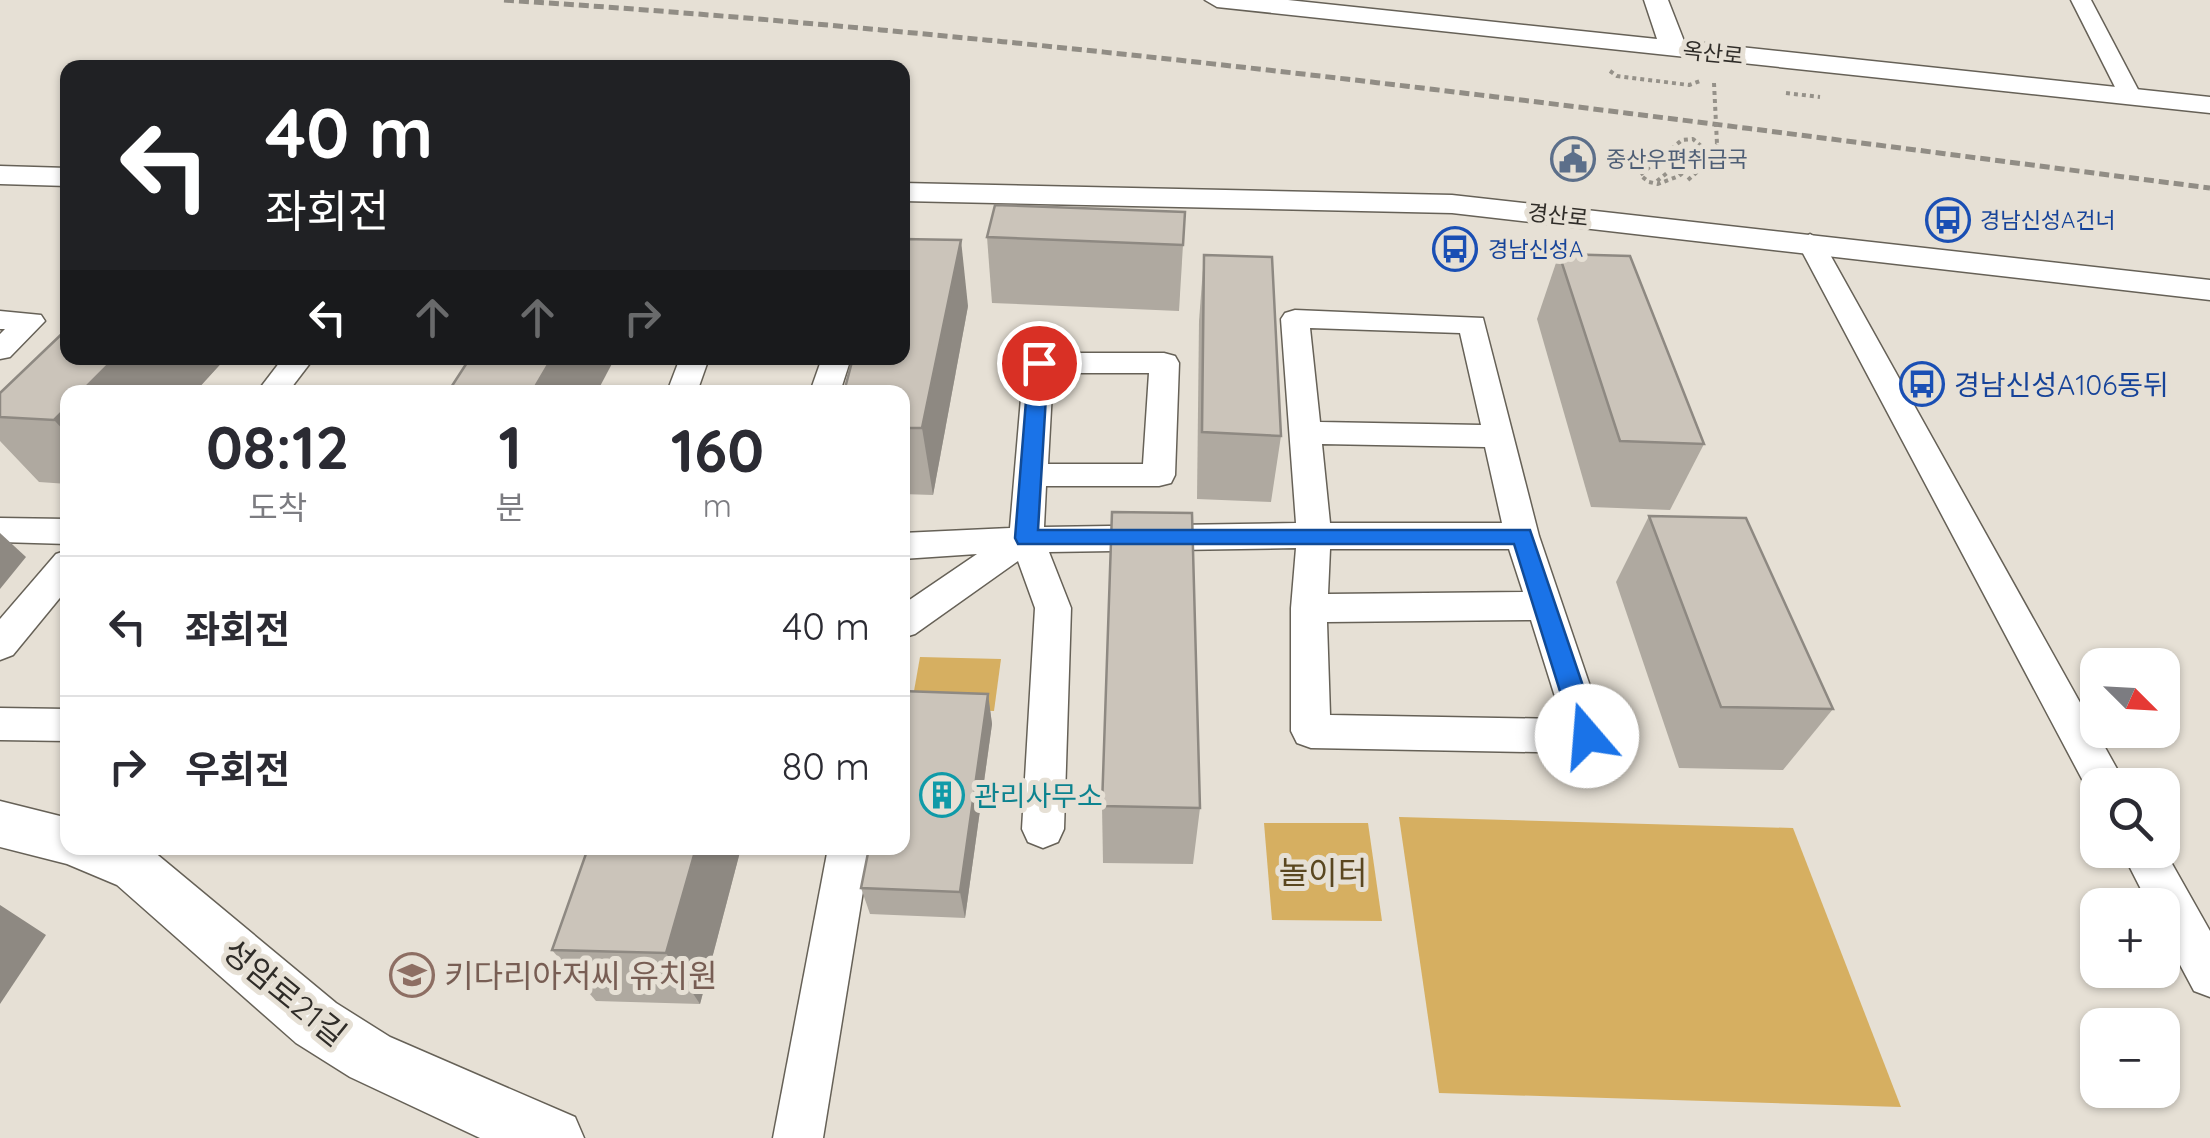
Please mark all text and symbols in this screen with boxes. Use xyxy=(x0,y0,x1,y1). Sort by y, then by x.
street label: 옥산로 xyxy=(1681,36,1745,70)
text: 40 m xyxy=(265,88,433,176)
icon: left xyxy=(100,100,230,230)
public building icon: 중산우편취급국 xyxy=(1550,136,1596,182)
place label: 중산우편취급국 xyxy=(1606,145,1748,173)
text: 좌회전 xyxy=(265,182,389,238)
bus stop icon: 경남신성A건너 xyxy=(1925,197,1971,243)
street label: 경산로 xyxy=(1526,198,1590,232)
place label: 경남신성A건너 xyxy=(1980,206,2116,234)
bus stop icon: 경남신성A xyxy=(1432,226,1478,272)
place label: 경남신성A xyxy=(1488,235,1583,263)
icon: left xyxy=(300,290,355,345)
icon: ahead xyxy=(405,290,460,345)
icon: ahead xyxy=(510,290,565,345)
icon: right xyxy=(615,290,670,345)
pin xyxy=(997,321,1082,406)
icon: arrive xyxy=(1012,336,1067,391)
bus stop icon: 경남신성A106동뒤 xyxy=(1899,361,1945,407)
place label: 경남신성A106동뒤 xyxy=(1954,367,2169,402)
text: 08:12 xyxy=(206,409,349,484)
text: 1 xyxy=(498,409,522,484)
text: 160 xyxy=(671,412,764,487)
text: m xyxy=(703,485,732,525)
text: 도착 xyxy=(248,487,307,527)
text: 분 xyxy=(495,487,525,527)
icon: left xyxy=(100,599,155,654)
text: 40 m xyxy=(782,602,870,650)
text: 좌회전 xyxy=(185,605,290,653)
north arrow xyxy=(2080,648,2180,748)
map controls xyxy=(2080,648,2180,1108)
position arrow xyxy=(1535,684,1639,788)
icon: right xyxy=(100,739,155,794)
text: 80 m xyxy=(782,742,870,790)
text: 우회전 xyxy=(185,745,290,793)
button: search xyxy=(2080,768,2180,868)
building icon: 관리사무소 xyxy=(919,772,965,818)
place label: 관리사무소 xyxy=(974,778,1103,813)
park label: 놀이터 xyxy=(1279,852,1367,892)
button: + xyxy=(2080,888,2180,988)
street label: 성암로21길 xyxy=(215,930,355,1054)
school or university icon: 키다리아저씨 유치원 xyxy=(389,952,435,998)
place label: 키다리아저씨 유치원 xyxy=(444,955,718,995)
button: − xyxy=(2080,1008,2180,1108)

